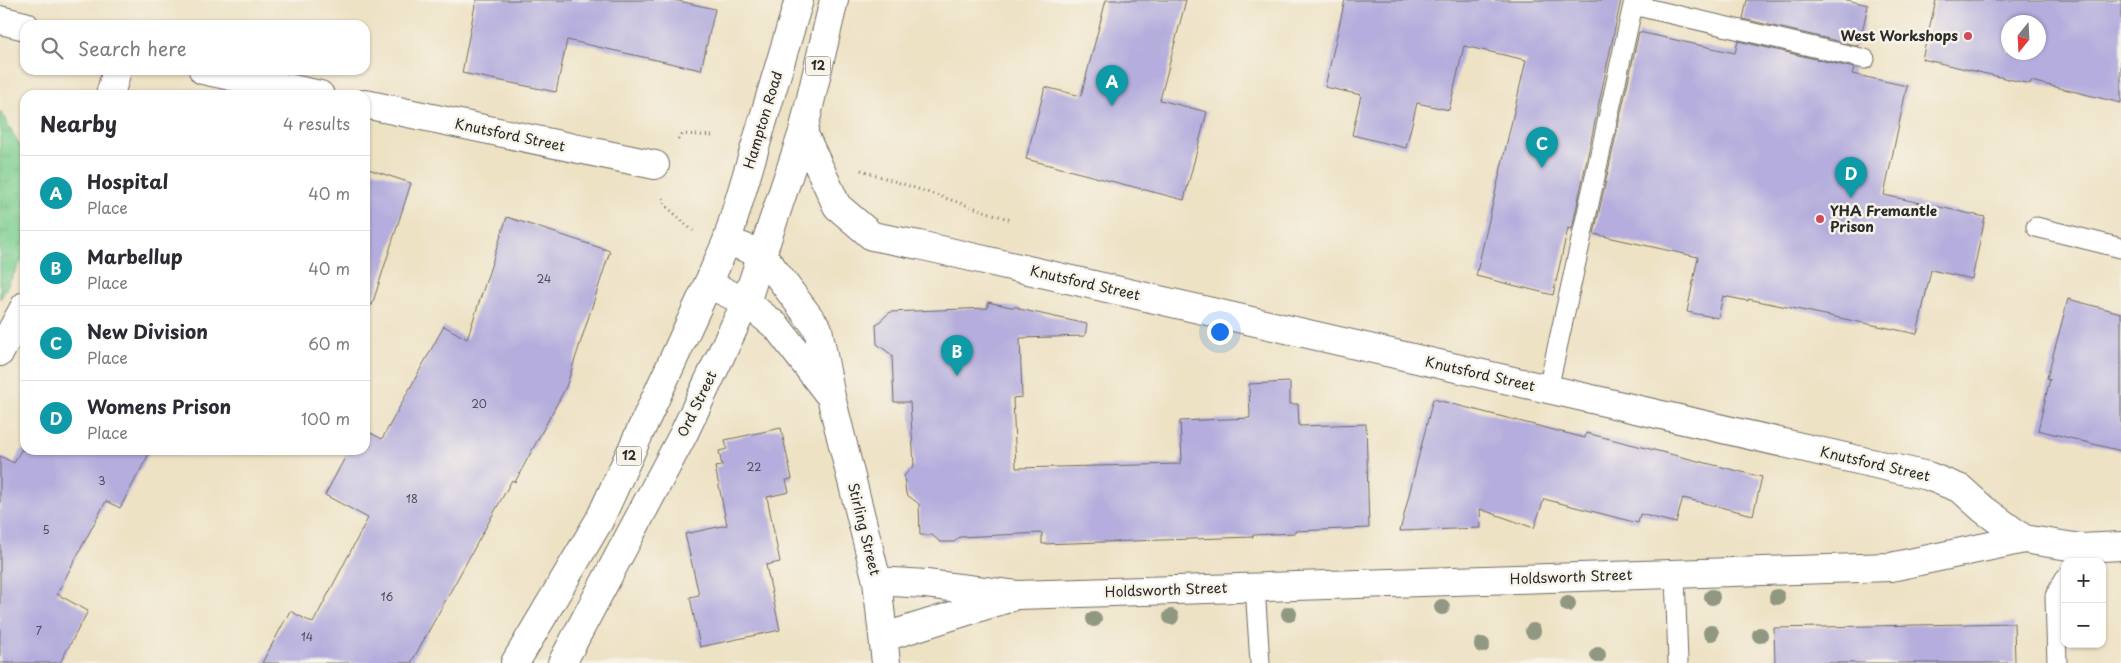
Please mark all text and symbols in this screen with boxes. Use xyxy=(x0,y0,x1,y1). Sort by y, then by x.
north arrow xyxy=(2001,15,2046,60)
search box xyxy=(20,20,370,75)
place label: West Workshops xyxy=(1840,25,1958,46)
marker: West Workshops xyxy=(1962,30,1974,42)
icon: search xyxy=(38,34,66,62)
text: Search here xyxy=(78,34,187,62)
road number: 12 xyxy=(806,56,830,76)
pin: A xyxy=(1096,65,1128,106)
street label: Hampton Road xyxy=(738,69,787,171)
text: Nearby xyxy=(40,107,117,139)
text: 4 results xyxy=(283,111,350,135)
street label: Knutsford Street xyxy=(453,113,568,157)
pin: C xyxy=(1526,127,1558,168)
pin: D xyxy=(1835,157,1867,198)
text: Hospital xyxy=(87,167,168,195)
text: A xyxy=(50,181,62,205)
text: 40 m xyxy=(308,181,350,205)
text: Place xyxy=(87,195,128,219)
place label: YHA Fremantle Prison xyxy=(1830,200,1937,237)
marker: YHA Fremantle Prison xyxy=(1814,213,1826,225)
text: Marbellup xyxy=(87,242,183,270)
text: B xyxy=(51,256,61,280)
text: 40 m xyxy=(308,256,350,280)
street label: Knutsford Street xyxy=(1028,260,1142,305)
text: Place xyxy=(87,270,128,294)
house number: 24 xyxy=(537,270,551,287)
text: New Division xyxy=(87,317,208,345)
your location xyxy=(1207,319,1233,345)
text: C xyxy=(50,331,62,355)
text: 60 m xyxy=(308,331,350,355)
pin: B xyxy=(941,335,973,376)
text: Place xyxy=(87,345,128,369)
street label: Knutsford Street xyxy=(1423,351,1537,396)
street label: Ord Street xyxy=(671,367,722,440)
text: Womens Prison xyxy=(87,392,231,420)
house number: 20 xyxy=(471,395,487,412)
text: D xyxy=(50,406,62,430)
text: 100 m xyxy=(301,406,350,430)
text: Place xyxy=(87,420,128,444)
street label: Knutsford Street xyxy=(1818,441,1932,486)
road number: 12 xyxy=(616,446,642,466)
house number: 22 xyxy=(747,458,761,475)
house number: 3 xyxy=(98,472,106,489)
street label: Stirling Street xyxy=(843,480,886,578)
house number: 18 xyxy=(406,490,418,507)
house number: 5 xyxy=(42,521,50,538)
map controls xyxy=(2061,558,2106,648)
button: + xyxy=(2061,558,2106,603)
street label: Holdsworth Street xyxy=(1509,564,1633,589)
street label: Holdsworth Street xyxy=(1104,577,1228,602)
house number: 16 xyxy=(381,588,394,605)
button: − xyxy=(2061,603,2106,648)
house number: 7 xyxy=(36,622,42,639)
house number: 14 xyxy=(301,628,313,645)

